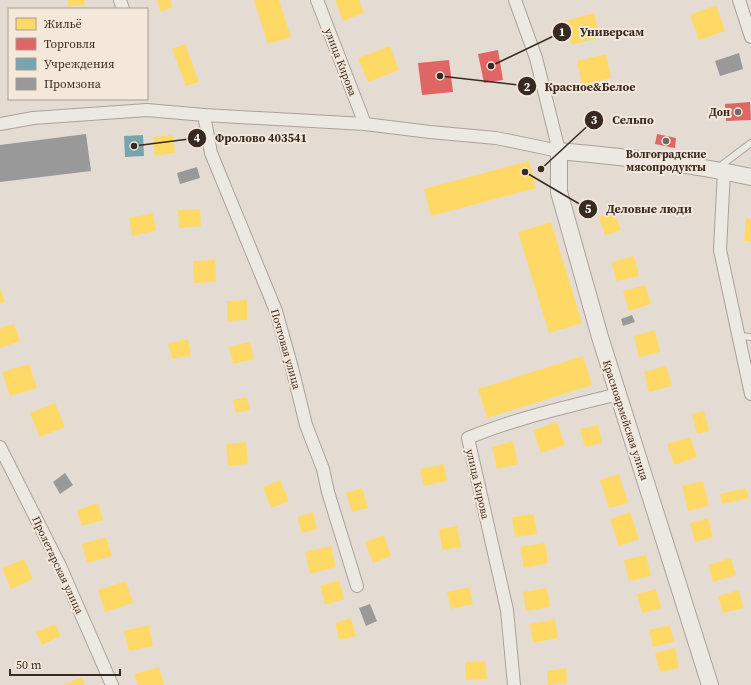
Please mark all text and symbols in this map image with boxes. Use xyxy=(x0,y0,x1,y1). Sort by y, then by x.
legend xyxy=(8,8,148,100)
text: Жильё xyxy=(44,16,82,32)
callout: Универсам xyxy=(552,20,652,44)
text: 1 xyxy=(559,24,565,40)
text: Универсам xyxy=(580,24,644,40)
street label: улица Кирова xyxy=(321,26,360,99)
text: Торговля xyxy=(44,36,95,52)
text: Учреждения xyxy=(44,56,115,72)
callout: Красное&Белое xyxy=(517,74,644,98)
text: Промзона xyxy=(44,76,102,92)
text: 2 xyxy=(524,79,531,95)
text: Красное&Белое xyxy=(544,79,636,95)
place label: Дон xyxy=(709,105,730,120)
marker: Дон xyxy=(733,107,743,117)
callout: Сельпо xyxy=(584,108,662,132)
text: 3 xyxy=(591,112,598,128)
text: Сельпо xyxy=(612,112,654,128)
callout: Фролово 403541 xyxy=(187,126,315,150)
text: 4 xyxy=(194,130,201,146)
text: Фролово 403541 xyxy=(215,130,307,146)
marker: Волгоградские мясопродукты xyxy=(661,136,671,146)
place label: Волгоградские мясопродукты xyxy=(626,147,707,175)
callout: Деловые люди xyxy=(578,197,700,221)
text: 5 xyxy=(585,201,592,217)
text: Деловые люди xyxy=(606,201,692,217)
street label: Почтовая улица xyxy=(267,307,304,391)
street label: Красноармейская улица xyxy=(599,358,652,483)
street label: улица Кирова xyxy=(462,448,493,521)
street label: Пролетарская улица xyxy=(28,514,87,617)
scale bar xyxy=(10,651,120,677)
text: 50 m xyxy=(16,657,42,673)

